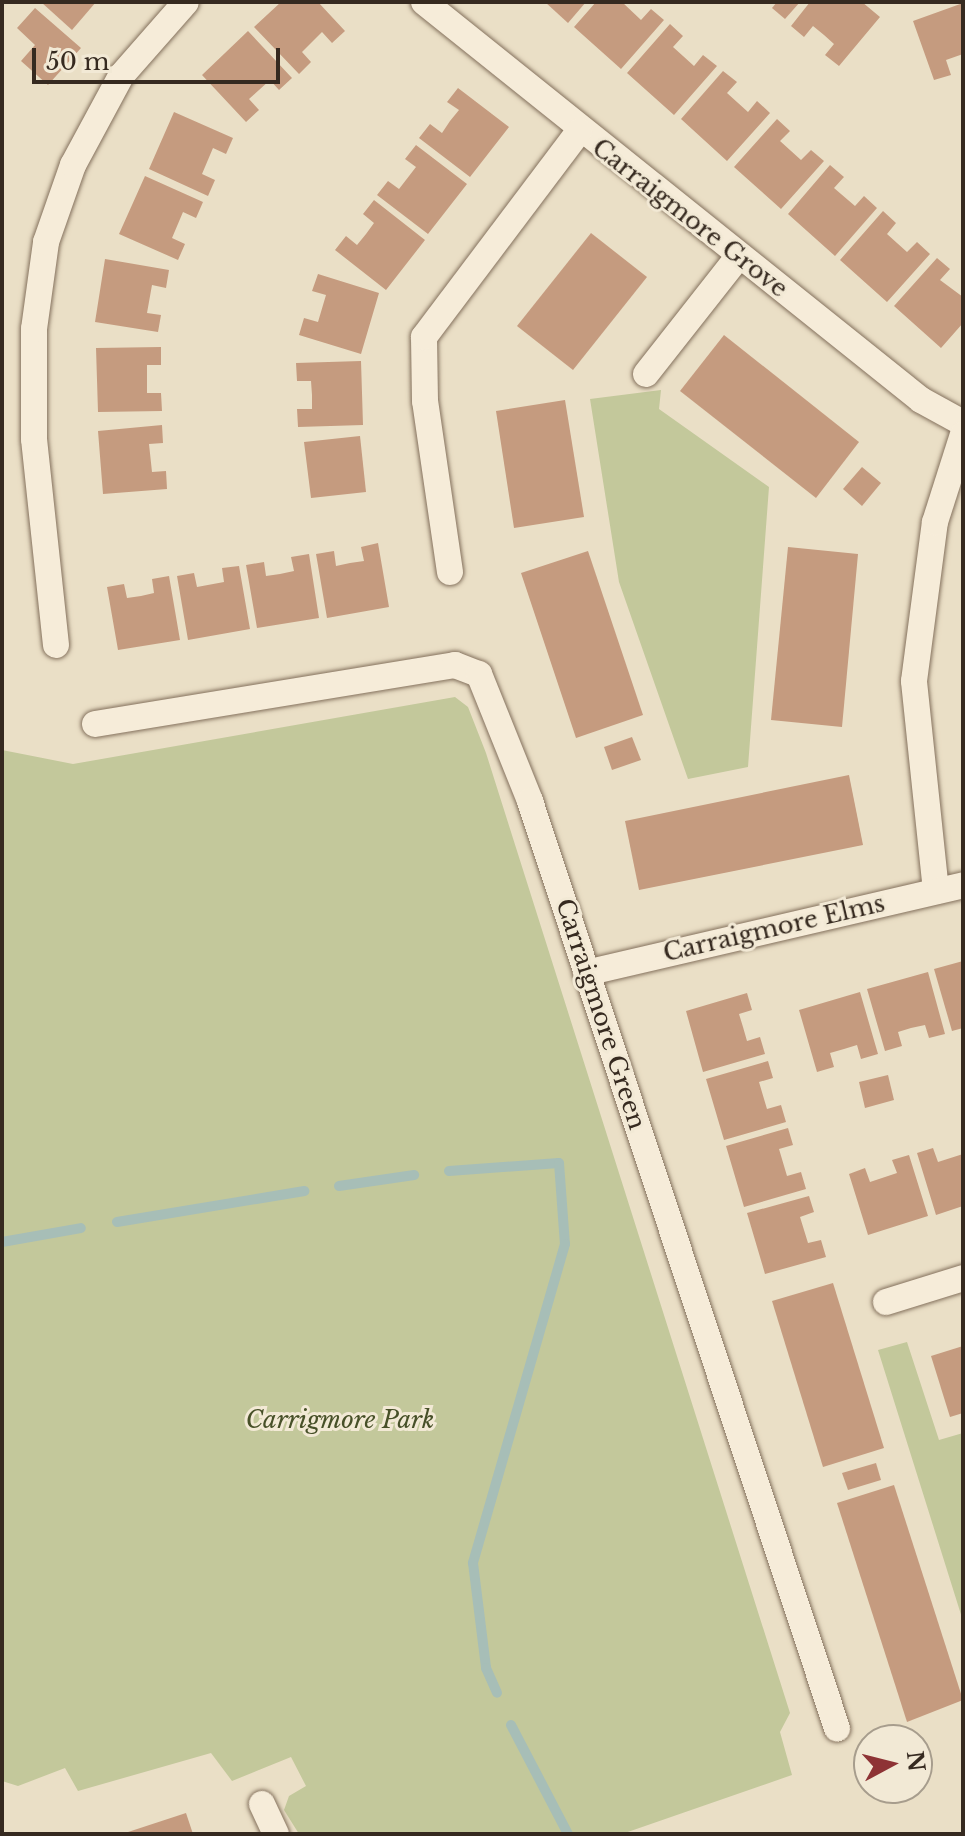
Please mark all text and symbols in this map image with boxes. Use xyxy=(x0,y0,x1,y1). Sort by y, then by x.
scale bar xyxy=(36,32,284,82)
text: 50 m xyxy=(46,47,109,76)
street label: Carraigmore Grove xyxy=(587,133,793,303)
street label: Carraigmore Elms xyxy=(660,889,888,967)
street label: Carraigmore Green xyxy=(550,895,652,1133)
park label: Carrigmore Park xyxy=(246,1406,434,1434)
north arrow xyxy=(853,1724,933,1804)
text: N xyxy=(901,1749,930,1773)

